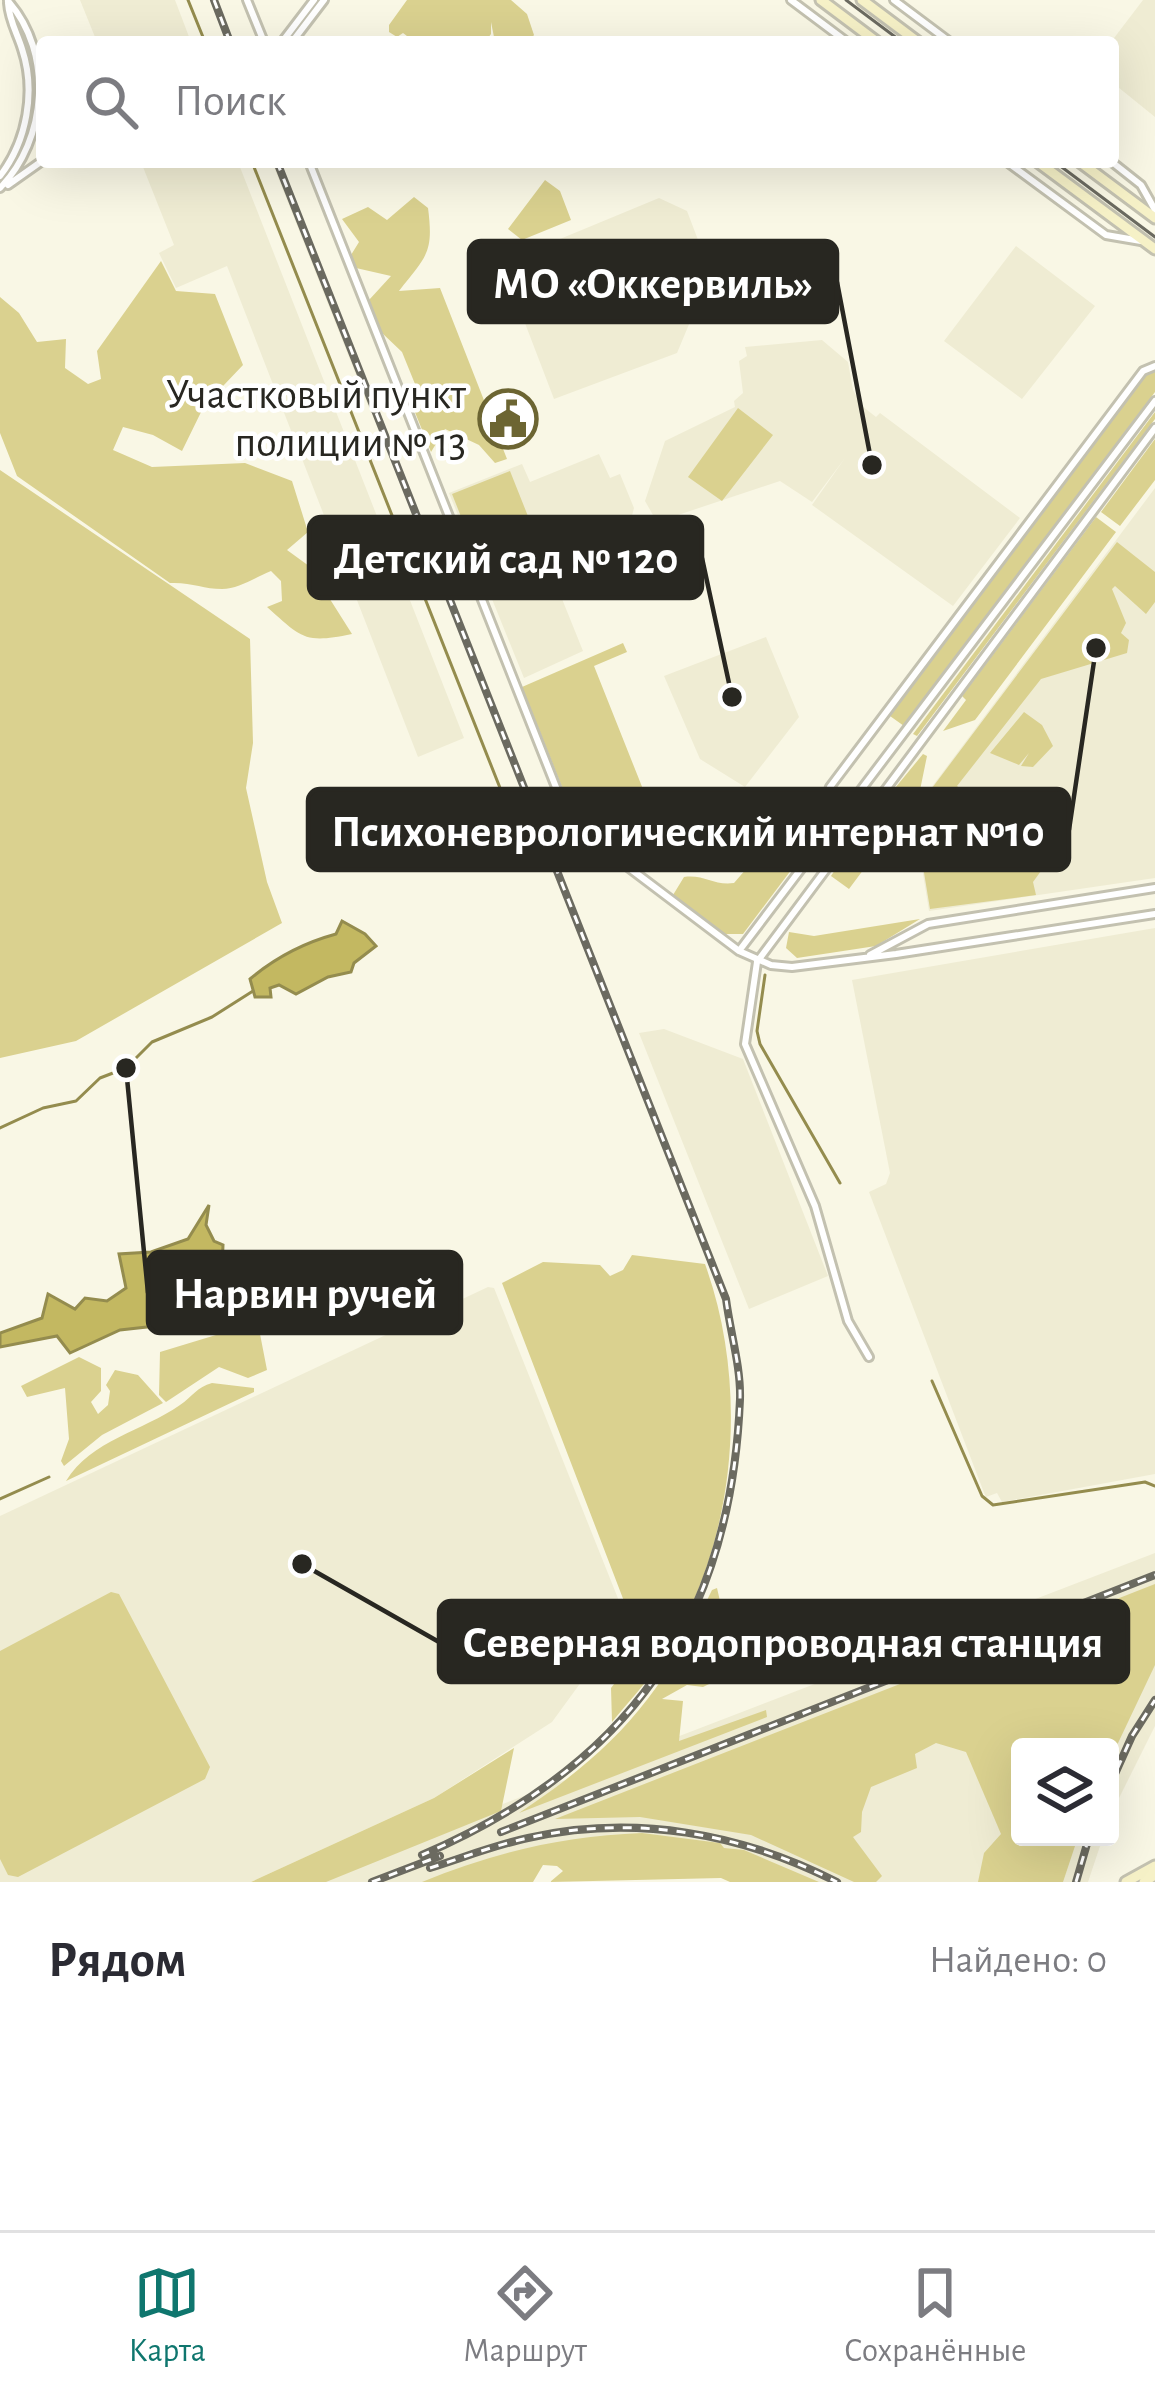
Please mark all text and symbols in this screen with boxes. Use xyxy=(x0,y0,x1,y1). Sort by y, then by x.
search box xyxy=(36,36,1119,168)
icon: search xyxy=(78,69,144,135)
text: Поиск xyxy=(174,79,286,124)
callout: МО «Оккервиль» xyxy=(469,241,837,322)
text: МО «Оккервиль» xyxy=(493,262,813,307)
place label: Участковый пункт полиции № 13 xyxy=(166,374,467,464)
public building icon: Участковый пункт полиции № 13 xyxy=(477,388,539,450)
callout: Детский сад № 120 xyxy=(309,517,702,598)
text: Детский сад № 120 xyxy=(334,537,678,582)
callout: Психоневрологический интернат №10 xyxy=(308,789,1069,870)
text: Психоневрологический интернат №10 xyxy=(331,810,1045,855)
callout: Нарвин ручей xyxy=(148,1252,461,1333)
text: Нарвин ручей xyxy=(173,1272,437,1317)
callout: Северная водопроводная станция xyxy=(439,1601,1128,1682)
text: Северная водопроводная станция xyxy=(463,1621,1103,1666)
map controls xyxy=(1011,1738,1119,1846)
button: layers xyxy=(1011,1738,1119,1846)
text: Рядом xyxy=(48,1935,187,1986)
text: Найдено: 0 xyxy=(929,1941,1107,1980)
tab: Карта xyxy=(129,2260,206,2372)
tab: Маршрут xyxy=(463,2260,587,2372)
tab: Сохранённые xyxy=(844,2260,1026,2372)

